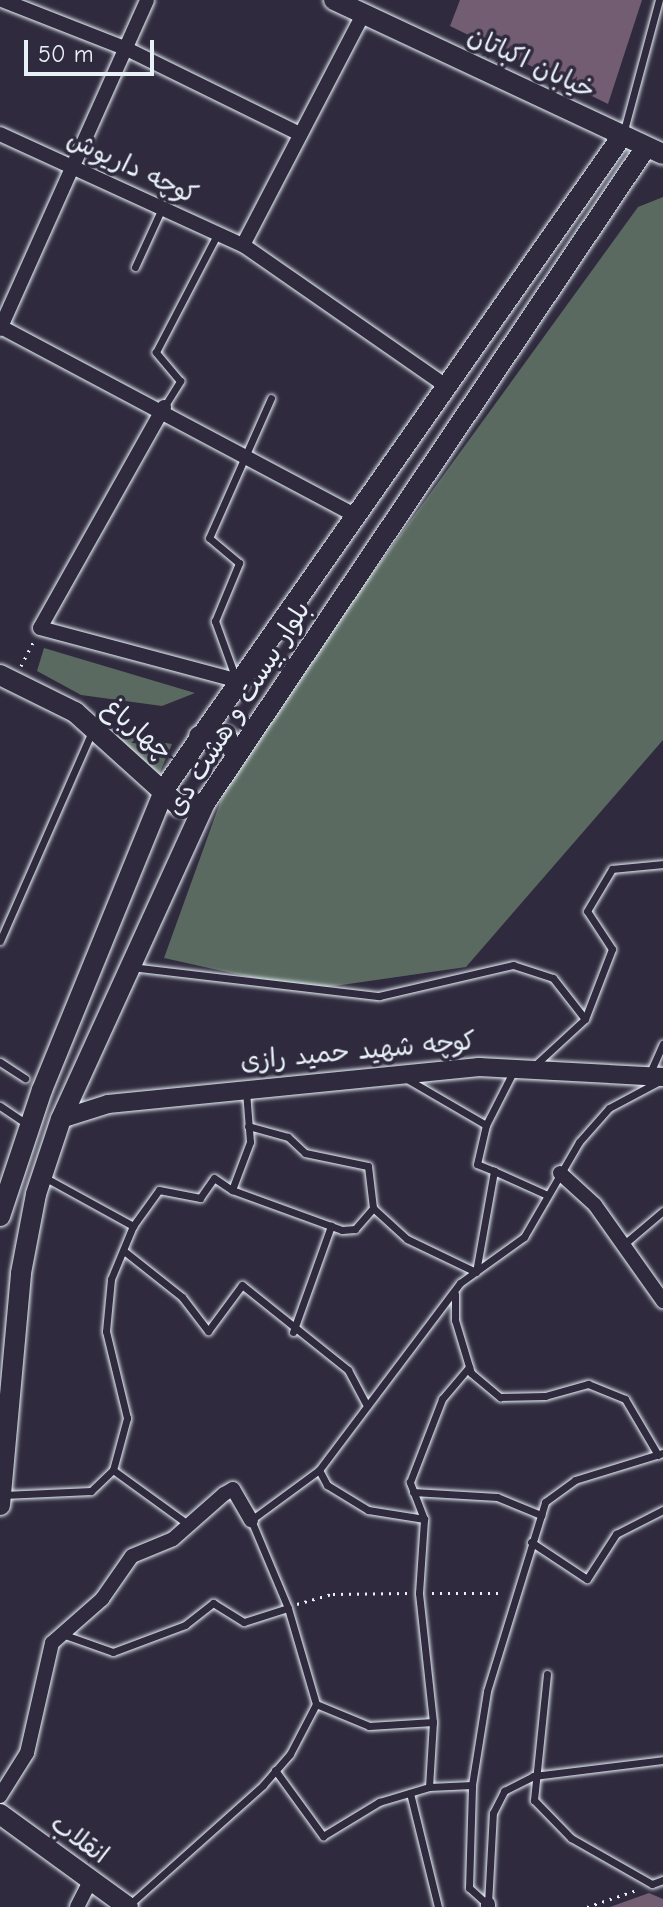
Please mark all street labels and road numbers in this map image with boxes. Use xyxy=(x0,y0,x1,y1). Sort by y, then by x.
street label: خیابان اکباتان xyxy=(462,21,600,107)
street label: کوچه داریوش xyxy=(62,124,202,212)
street label: بلوار بیست و هشت دی xyxy=(160,596,318,822)
street label: چهارباغ xyxy=(96,692,178,768)
street label: کوچه شهید حمید رازی xyxy=(239,1026,477,1078)
street label: انقلاب xyxy=(44,1809,114,1871)

